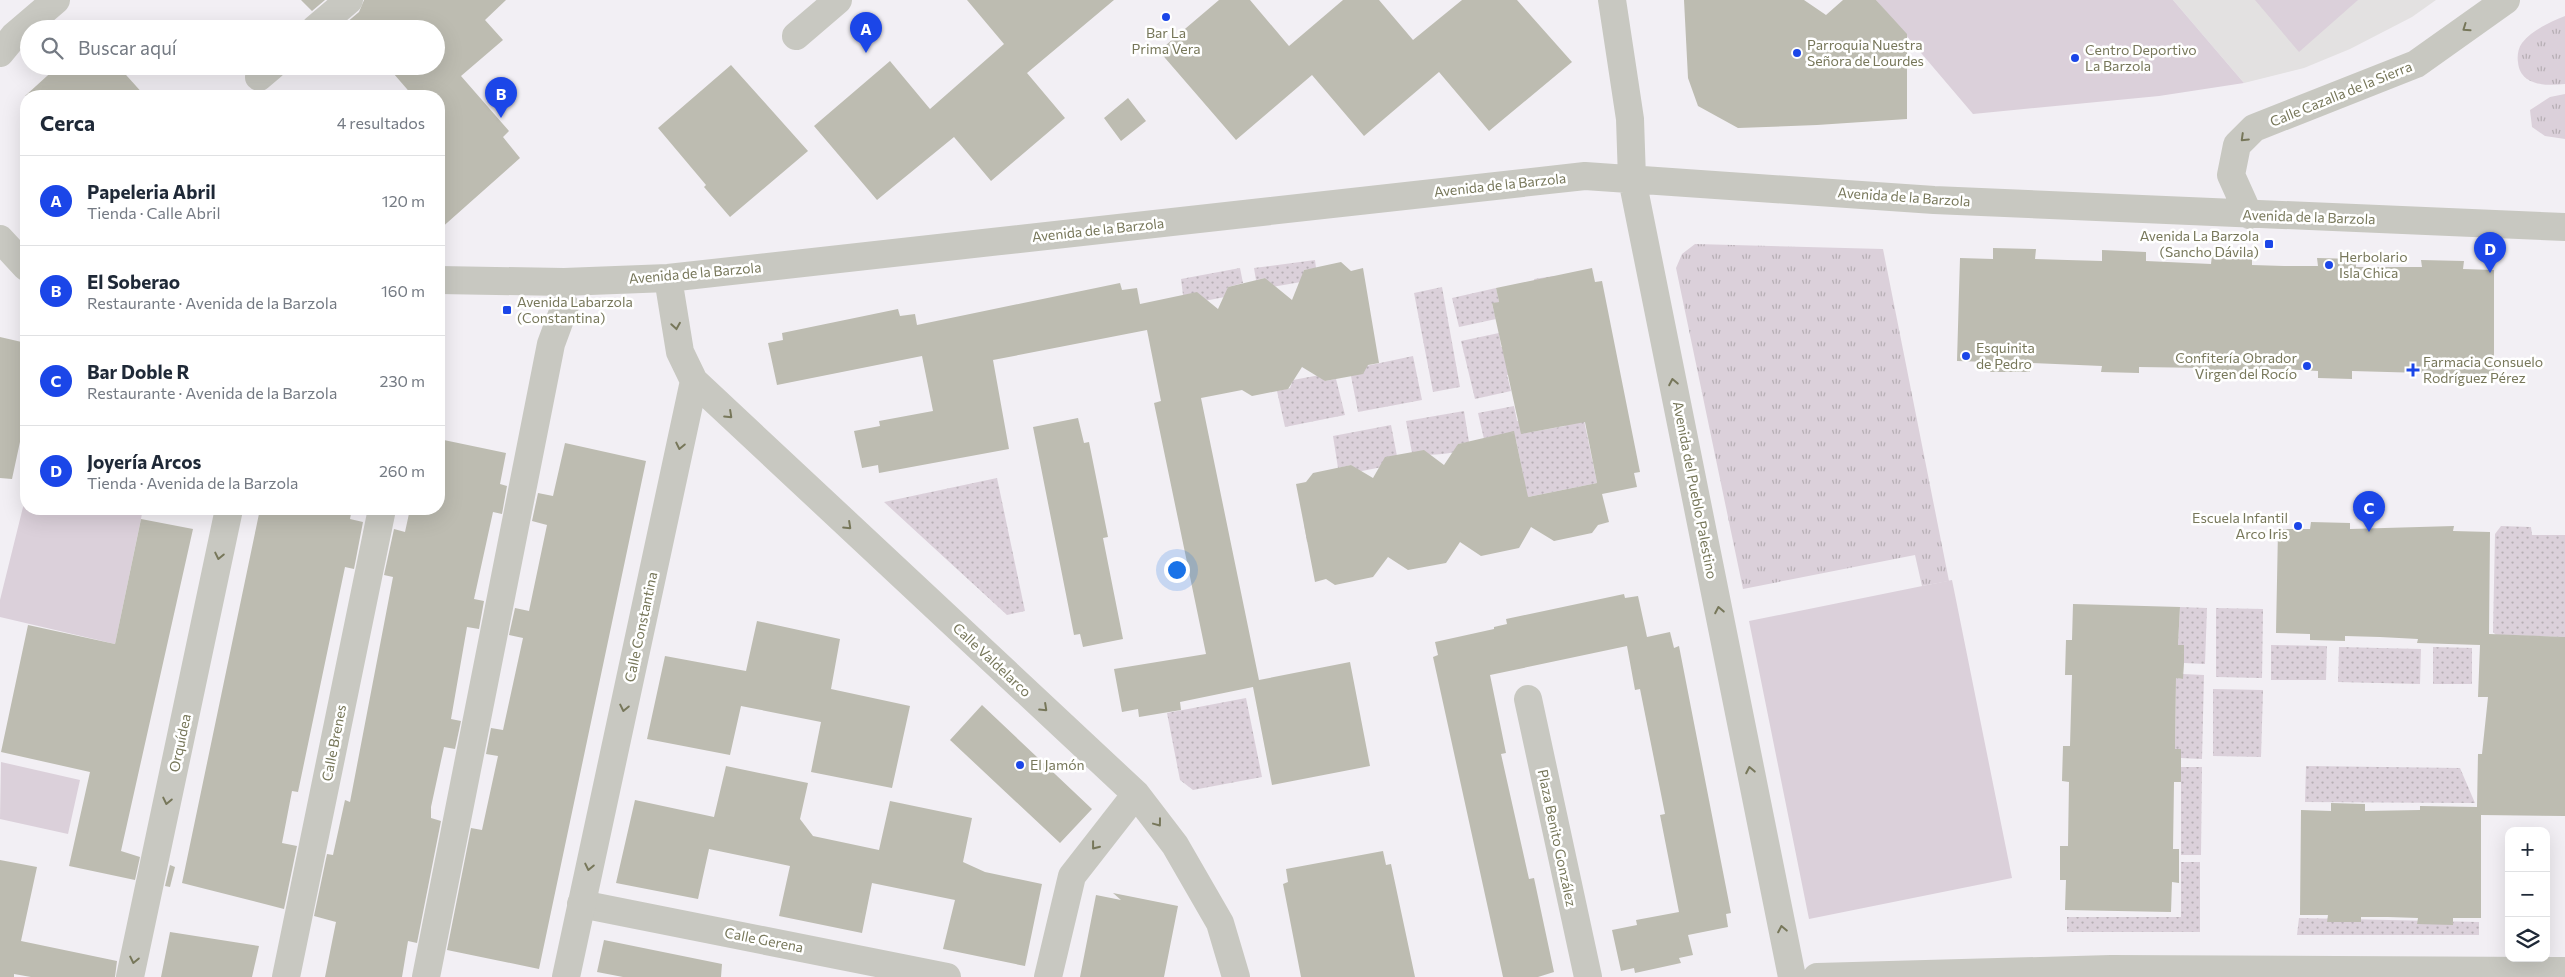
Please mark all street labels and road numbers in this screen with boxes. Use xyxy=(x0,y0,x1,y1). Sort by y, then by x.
street label: Calle Cazalla de la Sierra xyxy=(2267,57,2414,130)
street label: Avenida de la Barzola xyxy=(1433,169,1567,200)
street label: Avenida de la Barzola xyxy=(1837,183,1971,210)
street label: Avenida de la Barzola xyxy=(2242,206,2376,227)
street label: Avenida de la Barzola xyxy=(1031,214,1165,245)
street label: Avenida de la Barzola xyxy=(628,258,762,287)
street label: Avenida del Pueblo Palestino xyxy=(1670,400,1721,580)
street label: Calle Constantina xyxy=(621,570,660,684)
street label: Calle Valdelarco xyxy=(950,619,1035,700)
street label: Calle Brenes xyxy=(318,703,349,783)
street label: Orquídea xyxy=(165,712,194,774)
street label: Plaza Benito González xyxy=(1535,768,1580,908)
street label: Calle Gerena xyxy=(723,924,805,955)

